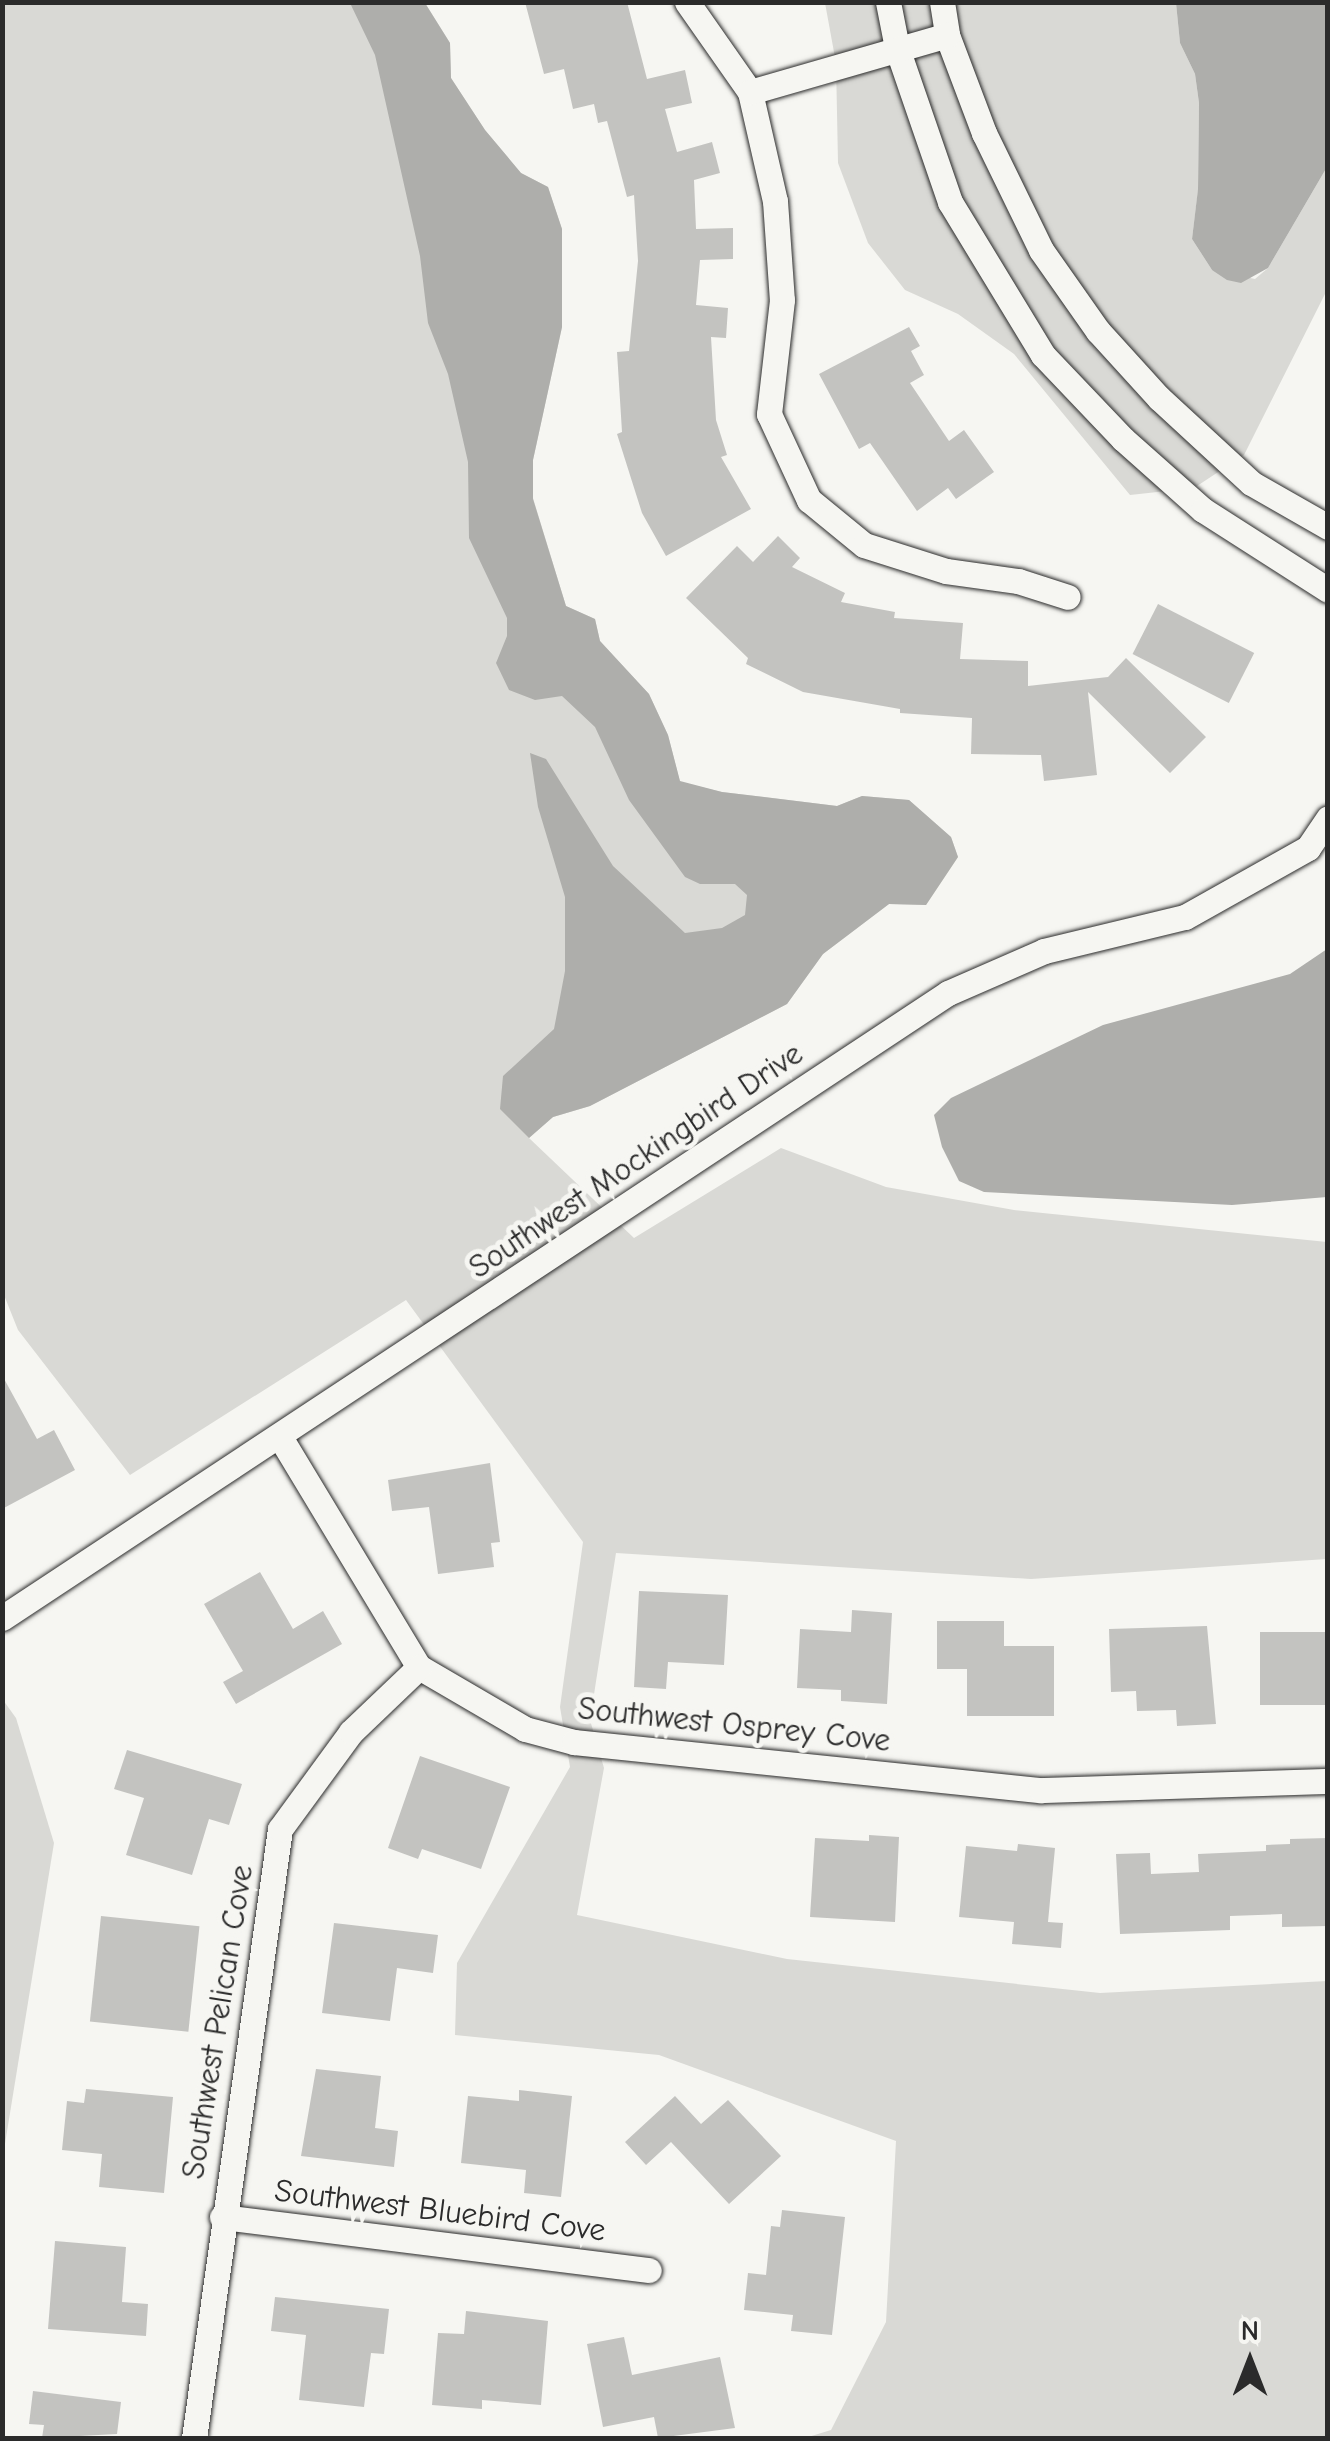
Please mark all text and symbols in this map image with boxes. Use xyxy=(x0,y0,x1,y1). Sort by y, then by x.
street label: Southwest Mockingbird Drive xyxy=(462,1035,810,1287)
street label: Southwest Osprey Cove xyxy=(576,1689,892,1761)
street label: Southwest Pelican Cove xyxy=(174,1862,262,2182)
street label: Southwest Bluebird Cove xyxy=(272,2172,608,2250)
north arrow xyxy=(1200,2311,1300,2411)
text: N xyxy=(1241,2315,1259,2347)

